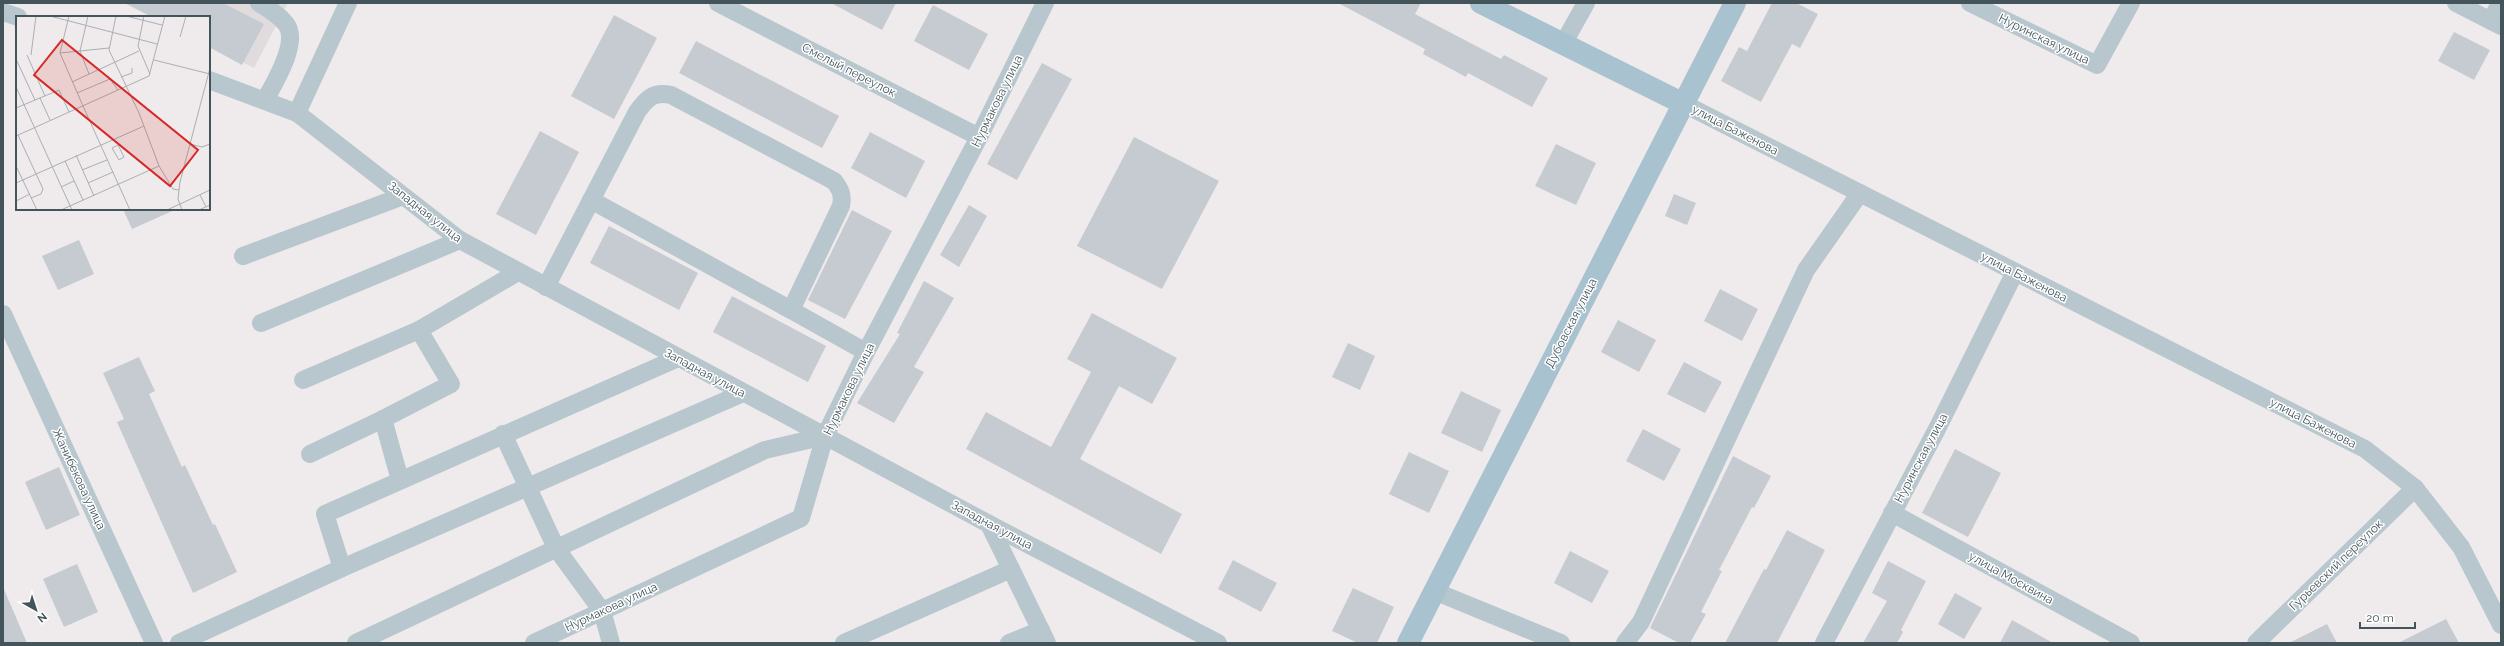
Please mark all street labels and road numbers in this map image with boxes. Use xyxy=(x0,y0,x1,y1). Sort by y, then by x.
street label: Нуринская улица xyxy=(1996,11,2092,67)
street label: Смелый переулок xyxy=(800,40,898,100)
street label: Нурмакова улица xyxy=(969,53,1025,149)
street label: улица Баженова xyxy=(1690,102,1780,158)
street label: Западная улица xyxy=(385,179,465,245)
street label: улица Баженова xyxy=(1979,249,2069,305)
street label: Дубовская улица xyxy=(1542,276,1600,370)
street label: Нурмакова улица xyxy=(821,341,877,437)
street label: Западная улица xyxy=(662,346,748,400)
street label: улица Баженова xyxy=(2268,395,2358,451)
street label: Нуринская улица xyxy=(1892,411,1950,505)
street label: Жанибекова улица xyxy=(50,426,108,532)
street label: Западная улица xyxy=(949,498,1035,552)
street label: Гурьевский переулок xyxy=(2286,517,2386,613)
street label: улица Москвина xyxy=(1966,549,2056,607)
street label: Нурмакова улица xyxy=(563,579,659,635)

